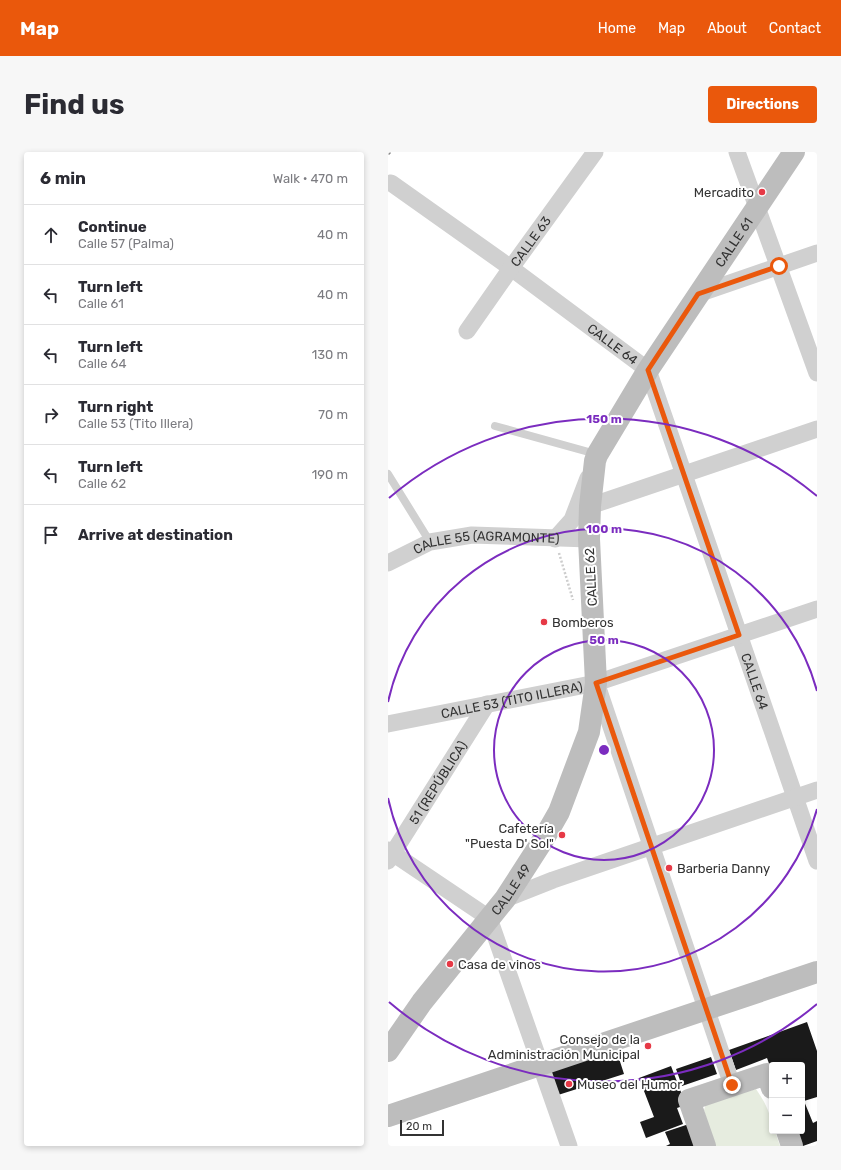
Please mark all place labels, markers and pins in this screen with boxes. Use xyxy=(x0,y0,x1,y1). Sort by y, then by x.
place label: Mercadito xyxy=(694,185,754,200)
marker: Mercadito xyxy=(757,187,767,197)
place label: Bomberos xyxy=(552,615,614,630)
marker: Bomberos xyxy=(539,617,549,627)
centre of rings xyxy=(597,743,611,757)
place label: Cafetería "Puesta D' Sol" xyxy=(465,821,554,851)
marker: Cafetería "Puesta D' Sol" xyxy=(557,830,567,840)
place label: Barberia Danny xyxy=(677,861,770,876)
marker: Barberia Danny xyxy=(664,863,674,873)
place label: Casa de vinos xyxy=(458,957,541,972)
marker: Casa de vinos xyxy=(445,959,455,969)
place label: Consejo de la Administración Municipal xyxy=(488,1032,640,1062)
marker: Consejo de la Administración Municipal xyxy=(643,1041,653,1051)
place label: Museo del Humor xyxy=(577,1077,682,1092)
marker: Museo del Humor xyxy=(564,1079,574,1089)

